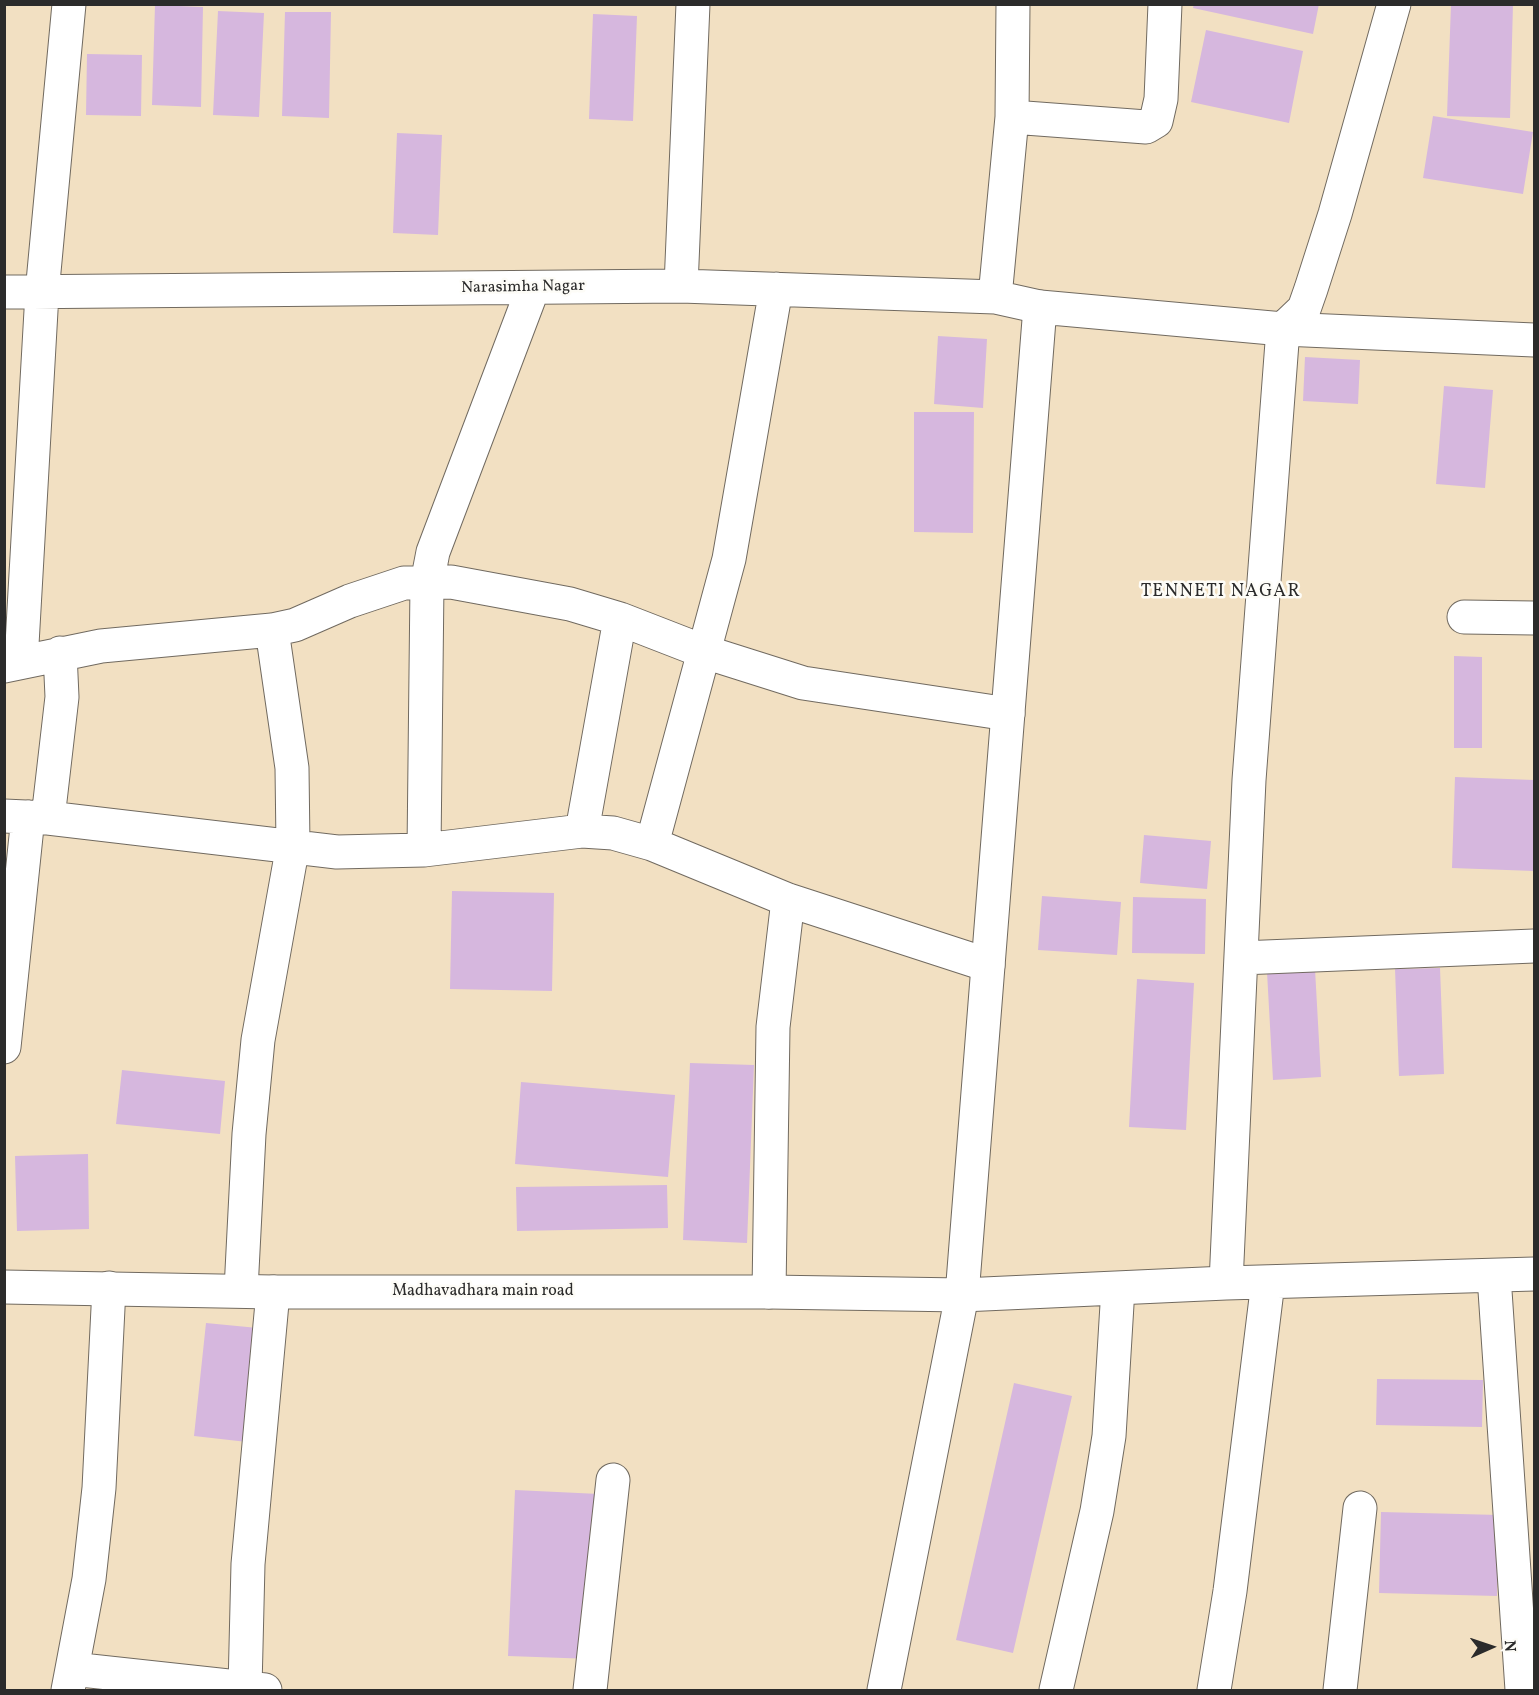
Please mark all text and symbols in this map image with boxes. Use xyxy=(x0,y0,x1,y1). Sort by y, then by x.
street label: Narasimha Nagar xyxy=(461,277,585,299)
district label: TENNETI NAGAR xyxy=(1141,582,1301,604)
street label: Madhavadhara main road xyxy=(392,1282,574,1302)
north arrow xyxy=(1461,1617,1521,1677)
text: N xyxy=(1498,1640,1520,1652)

